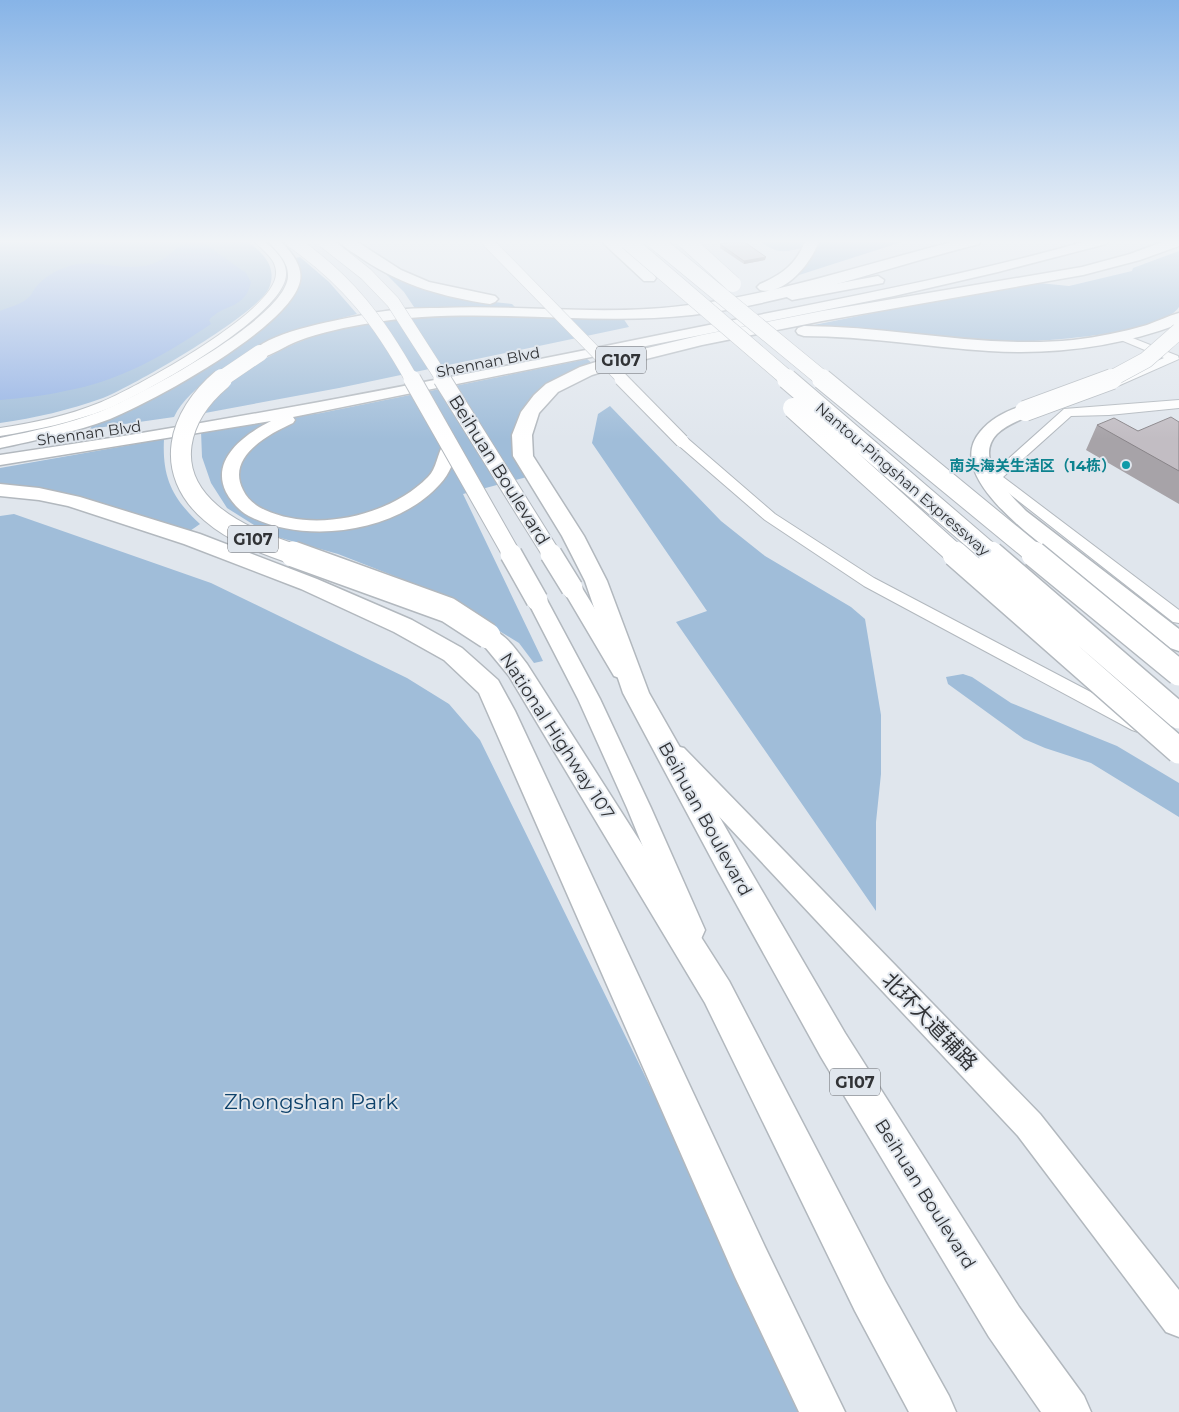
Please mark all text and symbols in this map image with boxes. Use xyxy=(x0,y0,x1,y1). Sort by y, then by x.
street label: Shennan Blvd xyxy=(435,343,541,381)
road number: G107 xyxy=(596,346,646,374)
street label: Beihuan Boulevard xyxy=(444,391,554,549)
street label: Nantou-Pingshan Expressway xyxy=(812,398,995,560)
street label: Shennan Blvd xyxy=(36,416,142,450)
place label: 南头海关生活区（14栋） xyxy=(950,456,1116,475)
marker: 南头海关生活区（14栋） xyxy=(1120,459,1132,471)
road number: G107 xyxy=(228,526,278,552)
street label: National Highway 107 xyxy=(495,649,619,823)
street label: Beihuan Boulevard xyxy=(653,738,757,900)
street label: 北环大道辅路 xyxy=(877,967,983,1075)
road number: G107 xyxy=(830,1068,880,1096)
park label: Zhongshan Park xyxy=(224,1089,398,1114)
street label: Beihuan Boulevard xyxy=(870,1115,980,1273)

